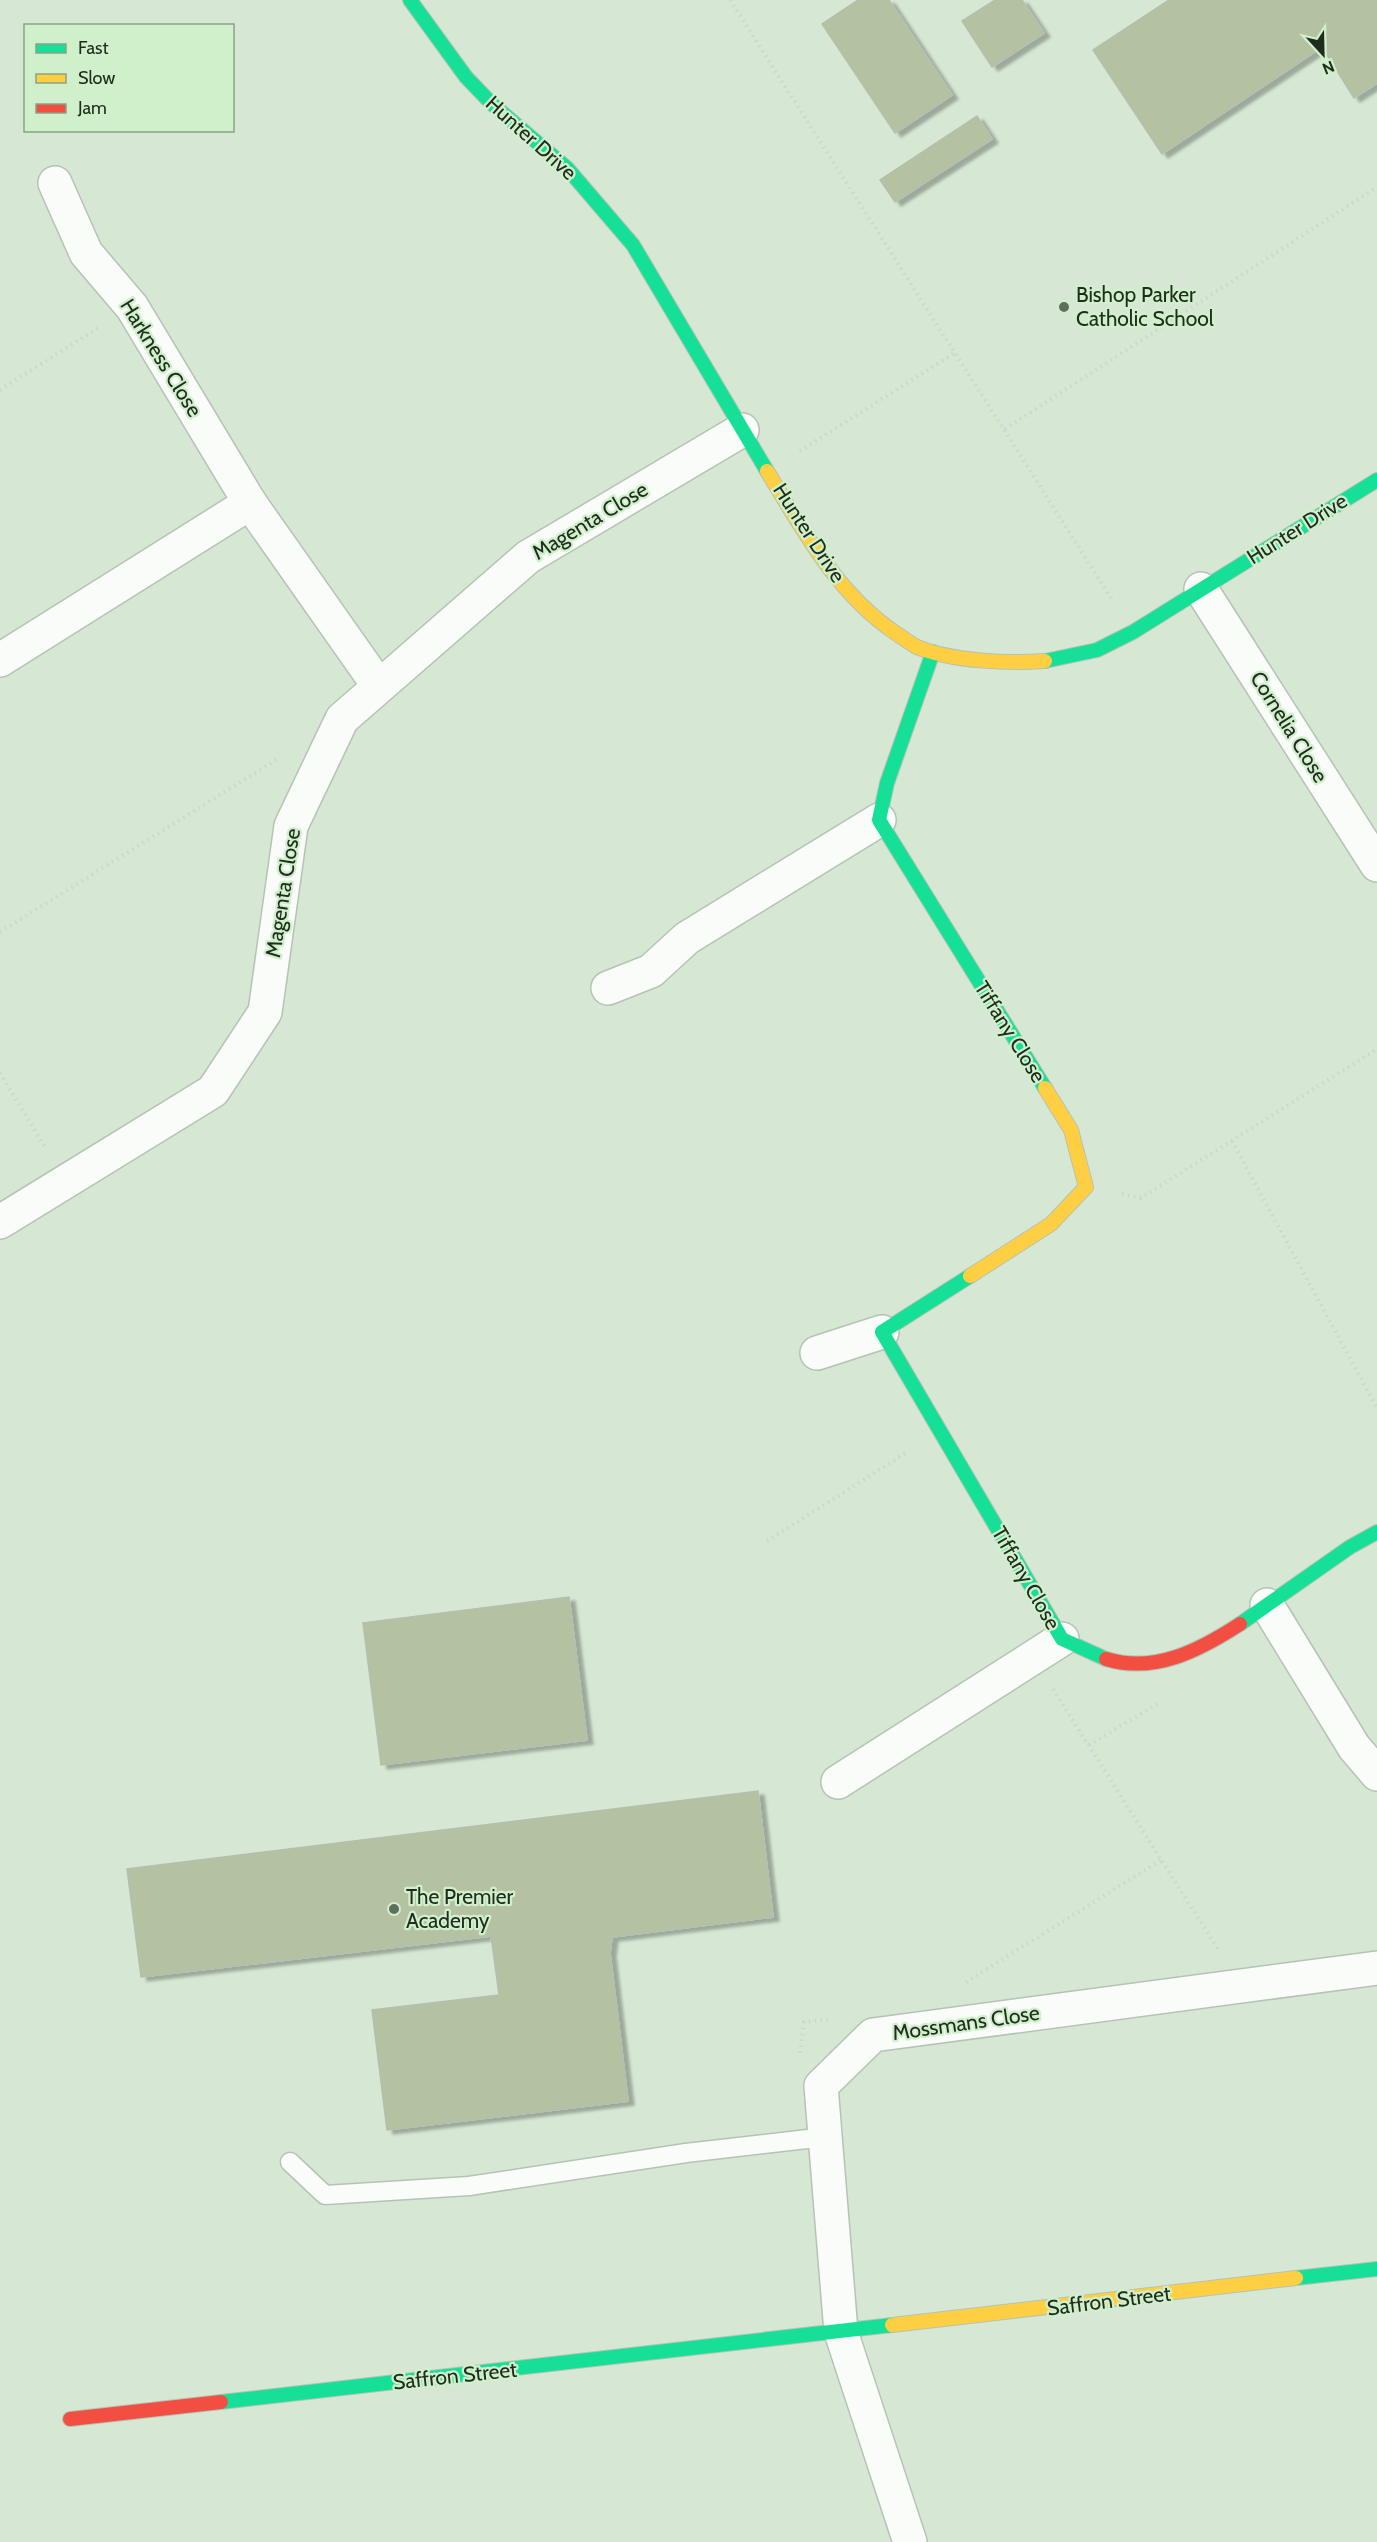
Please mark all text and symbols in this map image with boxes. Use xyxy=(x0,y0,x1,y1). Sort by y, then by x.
legend xyxy=(24,24,234,132)
north arrow xyxy=(1293,24,1353,84)
text: Fast xyxy=(78,37,109,59)
text: N xyxy=(1320,57,1337,78)
text: Slow xyxy=(78,67,115,89)
street label: Hunter Drive xyxy=(481,90,582,185)
text: Jam xyxy=(77,97,107,119)
place label: Bishop Parker Catholic School xyxy=(1076,282,1214,331)
street label: Harkness Close xyxy=(115,294,208,421)
marker: Bishop Parker Catholic School xyxy=(1057,300,1071,314)
street label: Magenta Close xyxy=(527,476,652,565)
street label: Hunter Drive xyxy=(768,478,851,587)
street label: Hunter Drive xyxy=(1242,488,1352,569)
street label: Cornelia Close xyxy=(1245,667,1334,787)
street label: Magenta Close xyxy=(260,826,305,959)
street label: Tiffany Close xyxy=(969,976,1052,1087)
street label: Tiffany Close xyxy=(987,1522,1066,1634)
place label: The Premier Academy xyxy=(406,1884,514,1933)
marker: The Premier Academy xyxy=(387,1902,401,1916)
street label: Mossmans Close xyxy=(891,2000,1041,2045)
street label: Saffron Street xyxy=(1046,2281,1172,2320)
street label: Saffron Street xyxy=(392,2357,518,2394)

